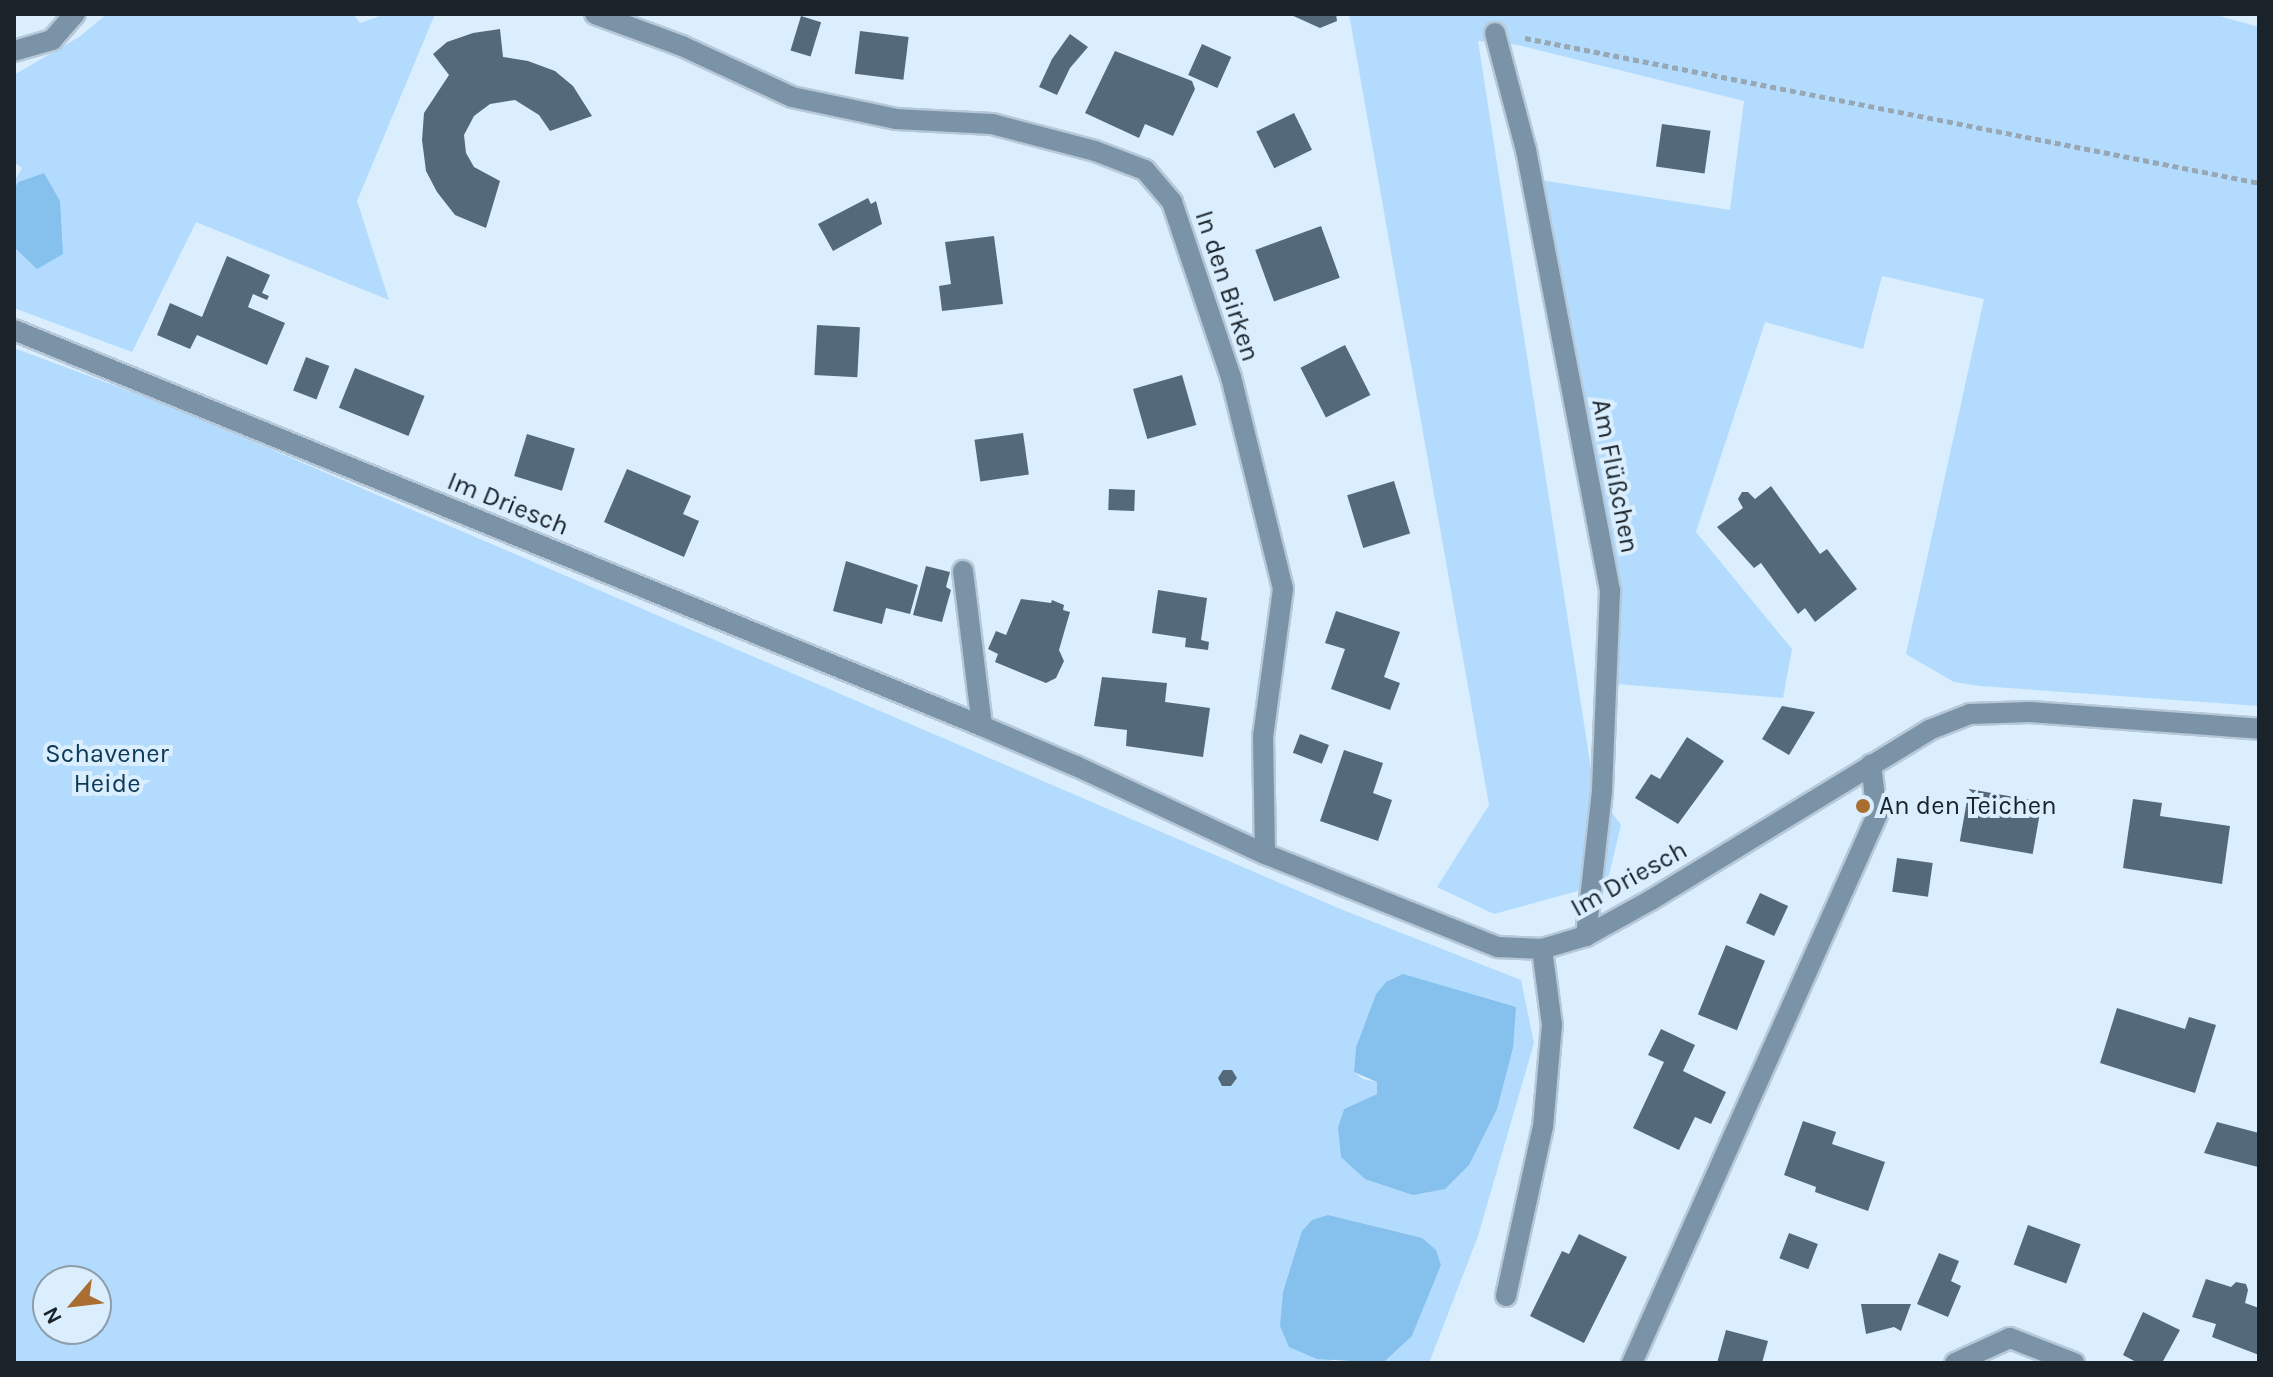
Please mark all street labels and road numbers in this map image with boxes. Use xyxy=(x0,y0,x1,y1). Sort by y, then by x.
street label: In den Birken xyxy=(1188,207,1266,365)
street label: Am Flüßchen xyxy=(1585,396,1645,556)
street label: Im Driesch xyxy=(443,466,573,542)
street label: Im Driesch xyxy=(1565,834,1693,924)

